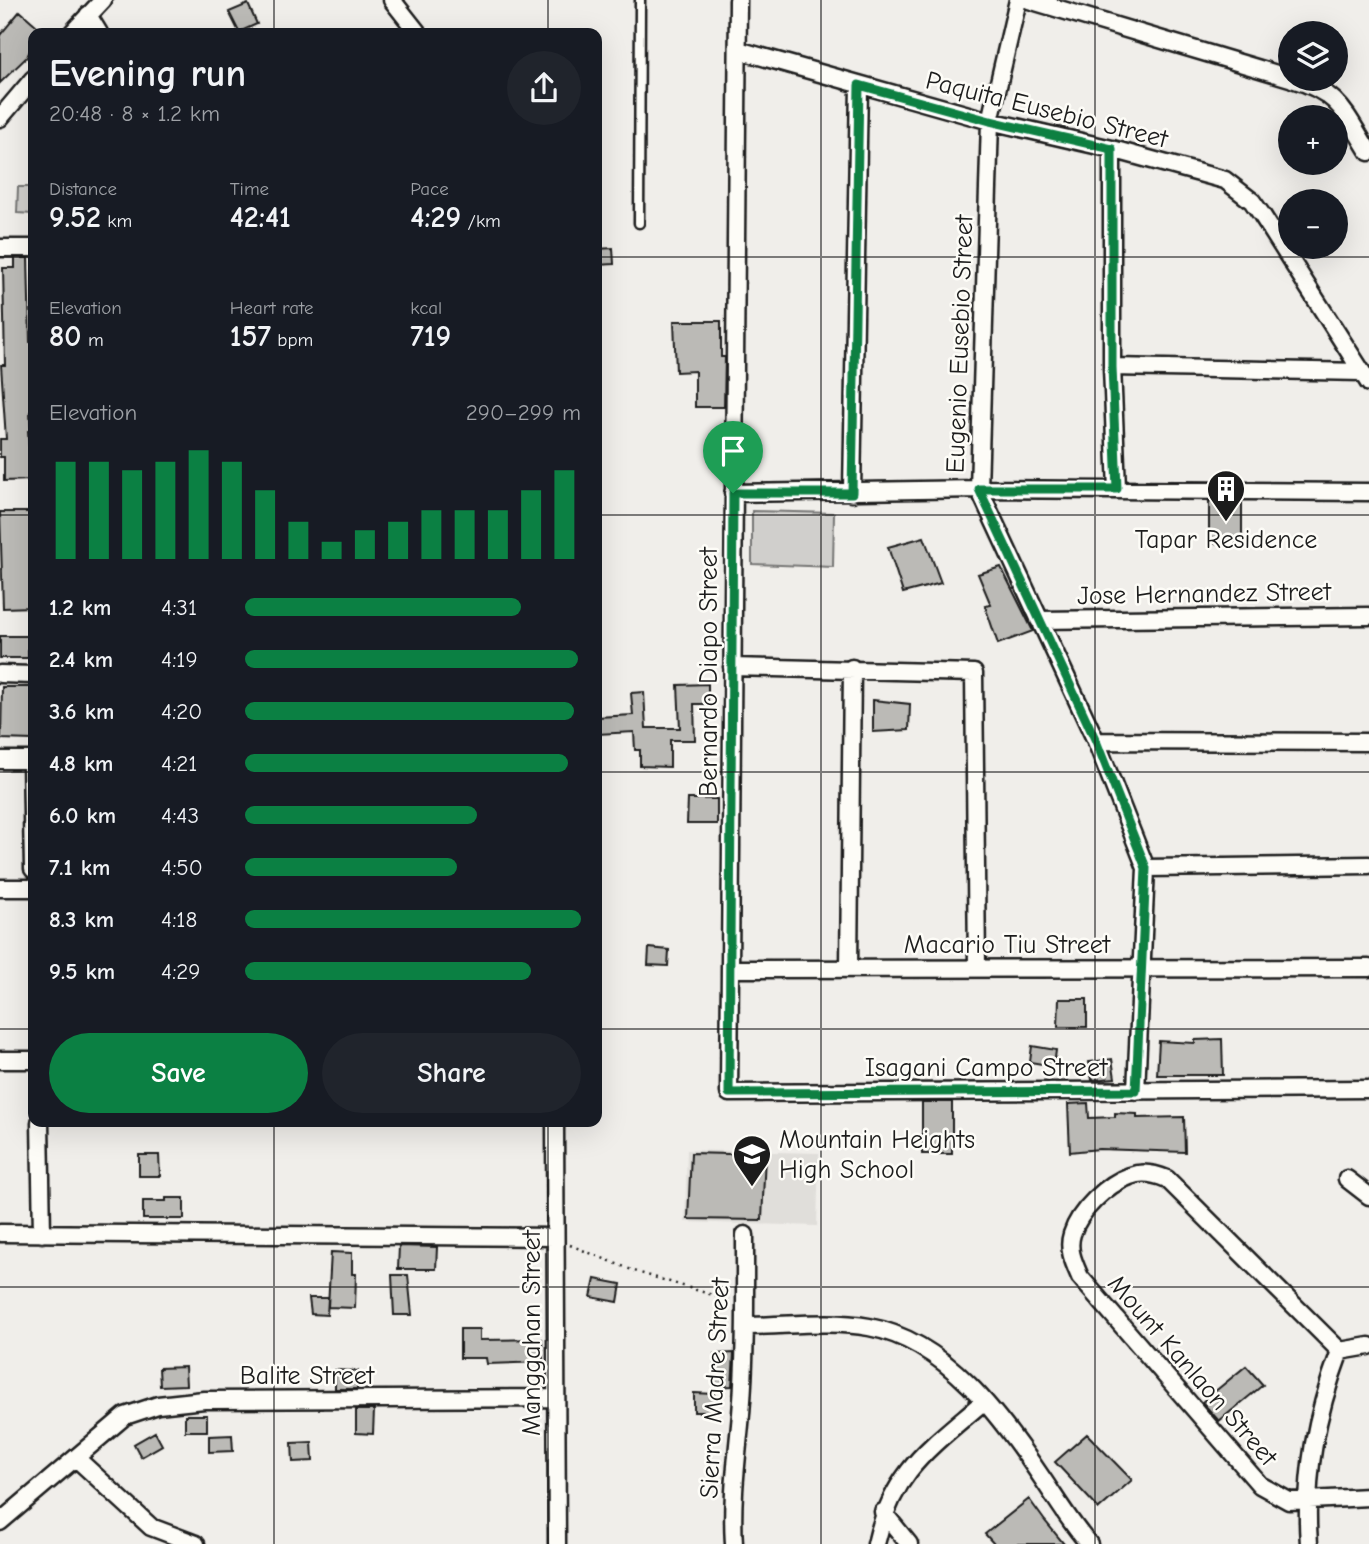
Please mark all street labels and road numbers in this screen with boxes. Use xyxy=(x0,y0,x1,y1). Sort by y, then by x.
street label: Paquita Eusebio Street xyxy=(923,65,1172,155)
street label: Eugenio Eusebio Street xyxy=(940,213,980,474)
street label: Bernardo Diapo Street xyxy=(694,545,724,797)
street label: Jose Hernandez Street xyxy=(1077,577,1333,611)
street label: Macario Tiu Street xyxy=(904,930,1112,960)
street label: Isagani Campo Street xyxy=(865,1053,1109,1083)
street label: Manggahan Street xyxy=(517,1228,547,1436)
street label: Mount Kanlaon Street xyxy=(1101,1269,1284,1473)
street label: Sierra Madre Street xyxy=(694,1275,736,1499)
street label: Balite Street xyxy=(240,1361,376,1391)

